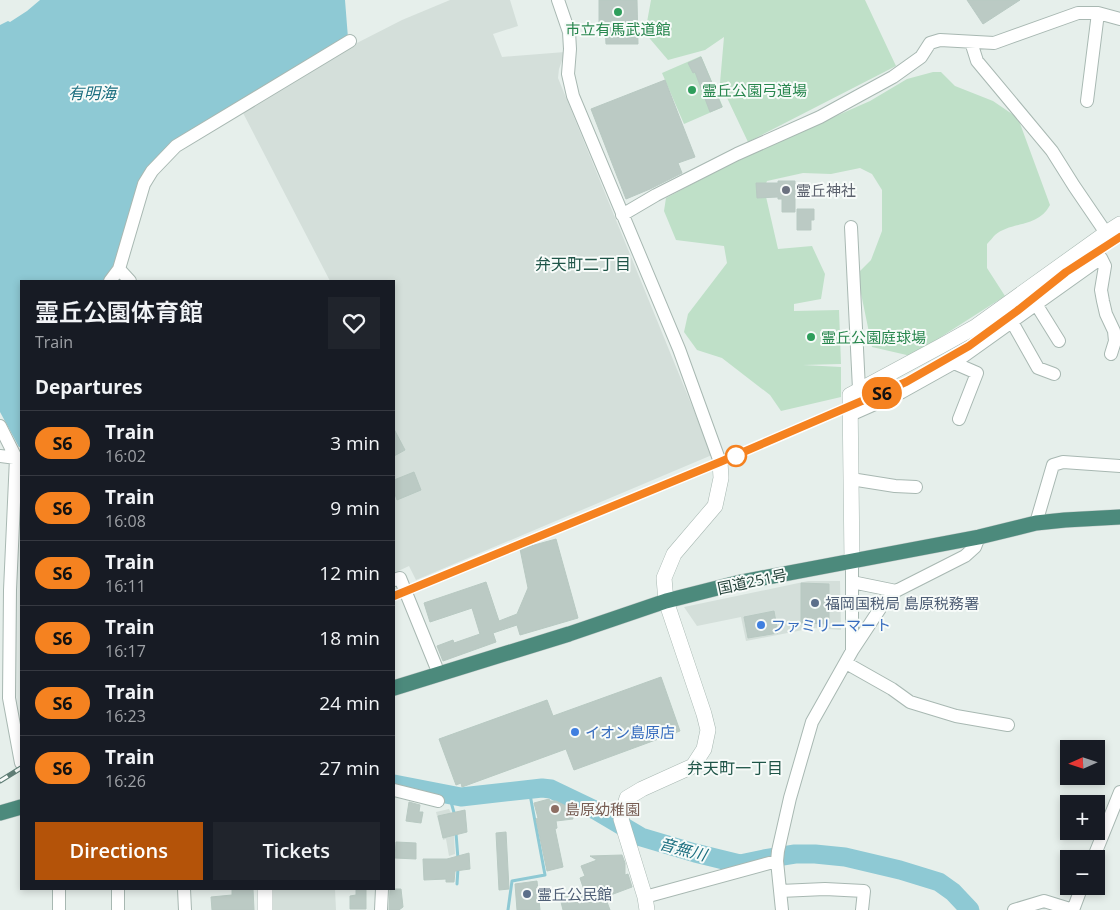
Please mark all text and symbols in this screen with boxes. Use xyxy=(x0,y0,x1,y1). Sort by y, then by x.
marker: 市立有馬武道館 xyxy=(612,6,624,18)
place label: 市立有馬武道館 xyxy=(565,19,671,39)
place label: 霊丘公園弓道場 xyxy=(702,80,807,100)
water label: 有明海 xyxy=(68,82,119,104)
marker: 霊丘公園弓道場 xyxy=(686,84,698,96)
place label: 霊丘神社 xyxy=(796,180,856,200)
marker: 霊丘神社 xyxy=(780,184,792,196)
district label: 弁天町二丁目 xyxy=(535,253,631,275)
text: 霊丘公園体育館 xyxy=(35,295,203,328)
button: heart xyxy=(328,297,380,349)
place label: 霊丘公園庭球場 xyxy=(821,327,926,347)
text: Train xyxy=(35,331,73,353)
marker: 霊丘公園庭球場 xyxy=(805,331,817,343)
text: Departures xyxy=(35,374,142,400)
line badge: S6 xyxy=(860,377,904,409)
text: S6 xyxy=(872,381,892,405)
text: Train xyxy=(105,419,154,445)
text: 3 min xyxy=(330,430,380,456)
text: S6 xyxy=(52,431,73,455)
text: 16:02 xyxy=(105,445,146,467)
unlabelled marker xyxy=(725,445,747,467)
text: Train xyxy=(105,484,154,510)
text: 9 min xyxy=(330,495,380,521)
text: S6 xyxy=(52,496,73,520)
text: 16:08 xyxy=(105,510,146,532)
text: Train xyxy=(105,549,154,575)
text: 12 min xyxy=(319,560,380,586)
text: S6 xyxy=(52,561,73,585)
street label: 国道251号 xyxy=(715,564,789,598)
text: 16:11 xyxy=(105,575,146,597)
place label: 福岡国税局 島原税務署 xyxy=(825,593,979,613)
marker: 福岡国税局 島原税務署 xyxy=(809,597,821,609)
text: Train xyxy=(105,614,154,640)
place label: ファミリーマート xyxy=(771,615,891,635)
marker: ファミリーマート xyxy=(755,619,767,631)
text: 18 min xyxy=(319,625,380,651)
text: S6 xyxy=(52,626,73,650)
text: 16:17 xyxy=(105,640,146,662)
text: Train xyxy=(105,679,154,705)
text: 24 min xyxy=(319,690,380,716)
text: S6 xyxy=(52,691,73,715)
text: 16:23 xyxy=(105,705,146,727)
place label: イオン島原店 xyxy=(585,722,675,742)
marker: イオン島原店 xyxy=(569,726,581,738)
north arrow xyxy=(1060,740,1105,785)
map controls xyxy=(1060,740,1105,895)
text: Train xyxy=(105,744,154,770)
text: 27 min xyxy=(319,755,380,781)
text: S6 xyxy=(52,756,73,780)
district label: 弁天町一丁目 xyxy=(687,757,783,779)
text: 16:26 xyxy=(105,770,146,792)
button: + xyxy=(1060,795,1105,840)
place label: 島原幼稚園 xyxy=(565,799,640,819)
marker: 島原幼稚園 xyxy=(549,803,561,815)
button: Directions xyxy=(35,822,203,880)
button: Tickets xyxy=(213,822,380,880)
water label: 音無川 xyxy=(657,832,711,866)
button: − xyxy=(1060,850,1105,895)
place label: 霊丘公民館 xyxy=(537,884,612,904)
marker: 霊丘公民館 xyxy=(521,888,533,900)

